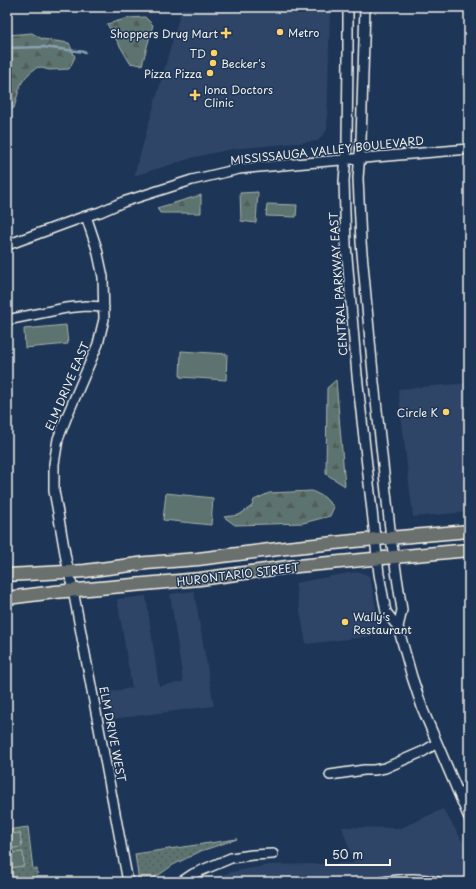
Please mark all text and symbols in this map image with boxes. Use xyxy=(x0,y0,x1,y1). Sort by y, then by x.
place label: Metro xyxy=(288,24,319,41)
place label: Shoppers Drug Mart xyxy=(110,25,219,42)
marker: Metro xyxy=(275,27,285,37)
marker: Shoppers Drug Mart xyxy=(221,28,231,38)
place label: TD xyxy=(189,45,206,62)
marker: TD xyxy=(209,48,219,58)
place label: Becker's xyxy=(221,55,266,72)
marker: Becker's xyxy=(208,58,218,68)
place label: Pizza Pizza xyxy=(144,65,202,82)
marker: Pizza Pizza xyxy=(205,68,215,78)
place label: Iona Doctors Clinic xyxy=(204,81,273,111)
marker: Iona Doctors Clinic xyxy=(189,89,201,101)
street label: MISSISSAUGA VALLEY BOULEVARD xyxy=(229,131,425,169)
street label: CENTRAL PARKWAY EAST xyxy=(324,211,352,357)
street label: ELM DRIVE EAST xyxy=(41,338,94,433)
place label: Circle K xyxy=(397,404,438,421)
marker: Circle K xyxy=(441,407,451,417)
street label: HURONTARIO STREET xyxy=(176,558,301,590)
place label: Wally's Restaurant xyxy=(353,608,412,638)
marker: Wally's Restaurant xyxy=(340,617,350,627)
street label: ELM DRIVE WEST xyxy=(95,685,131,784)
scale bar xyxy=(326,841,390,867)
text: 50 m xyxy=(332,845,363,863)

